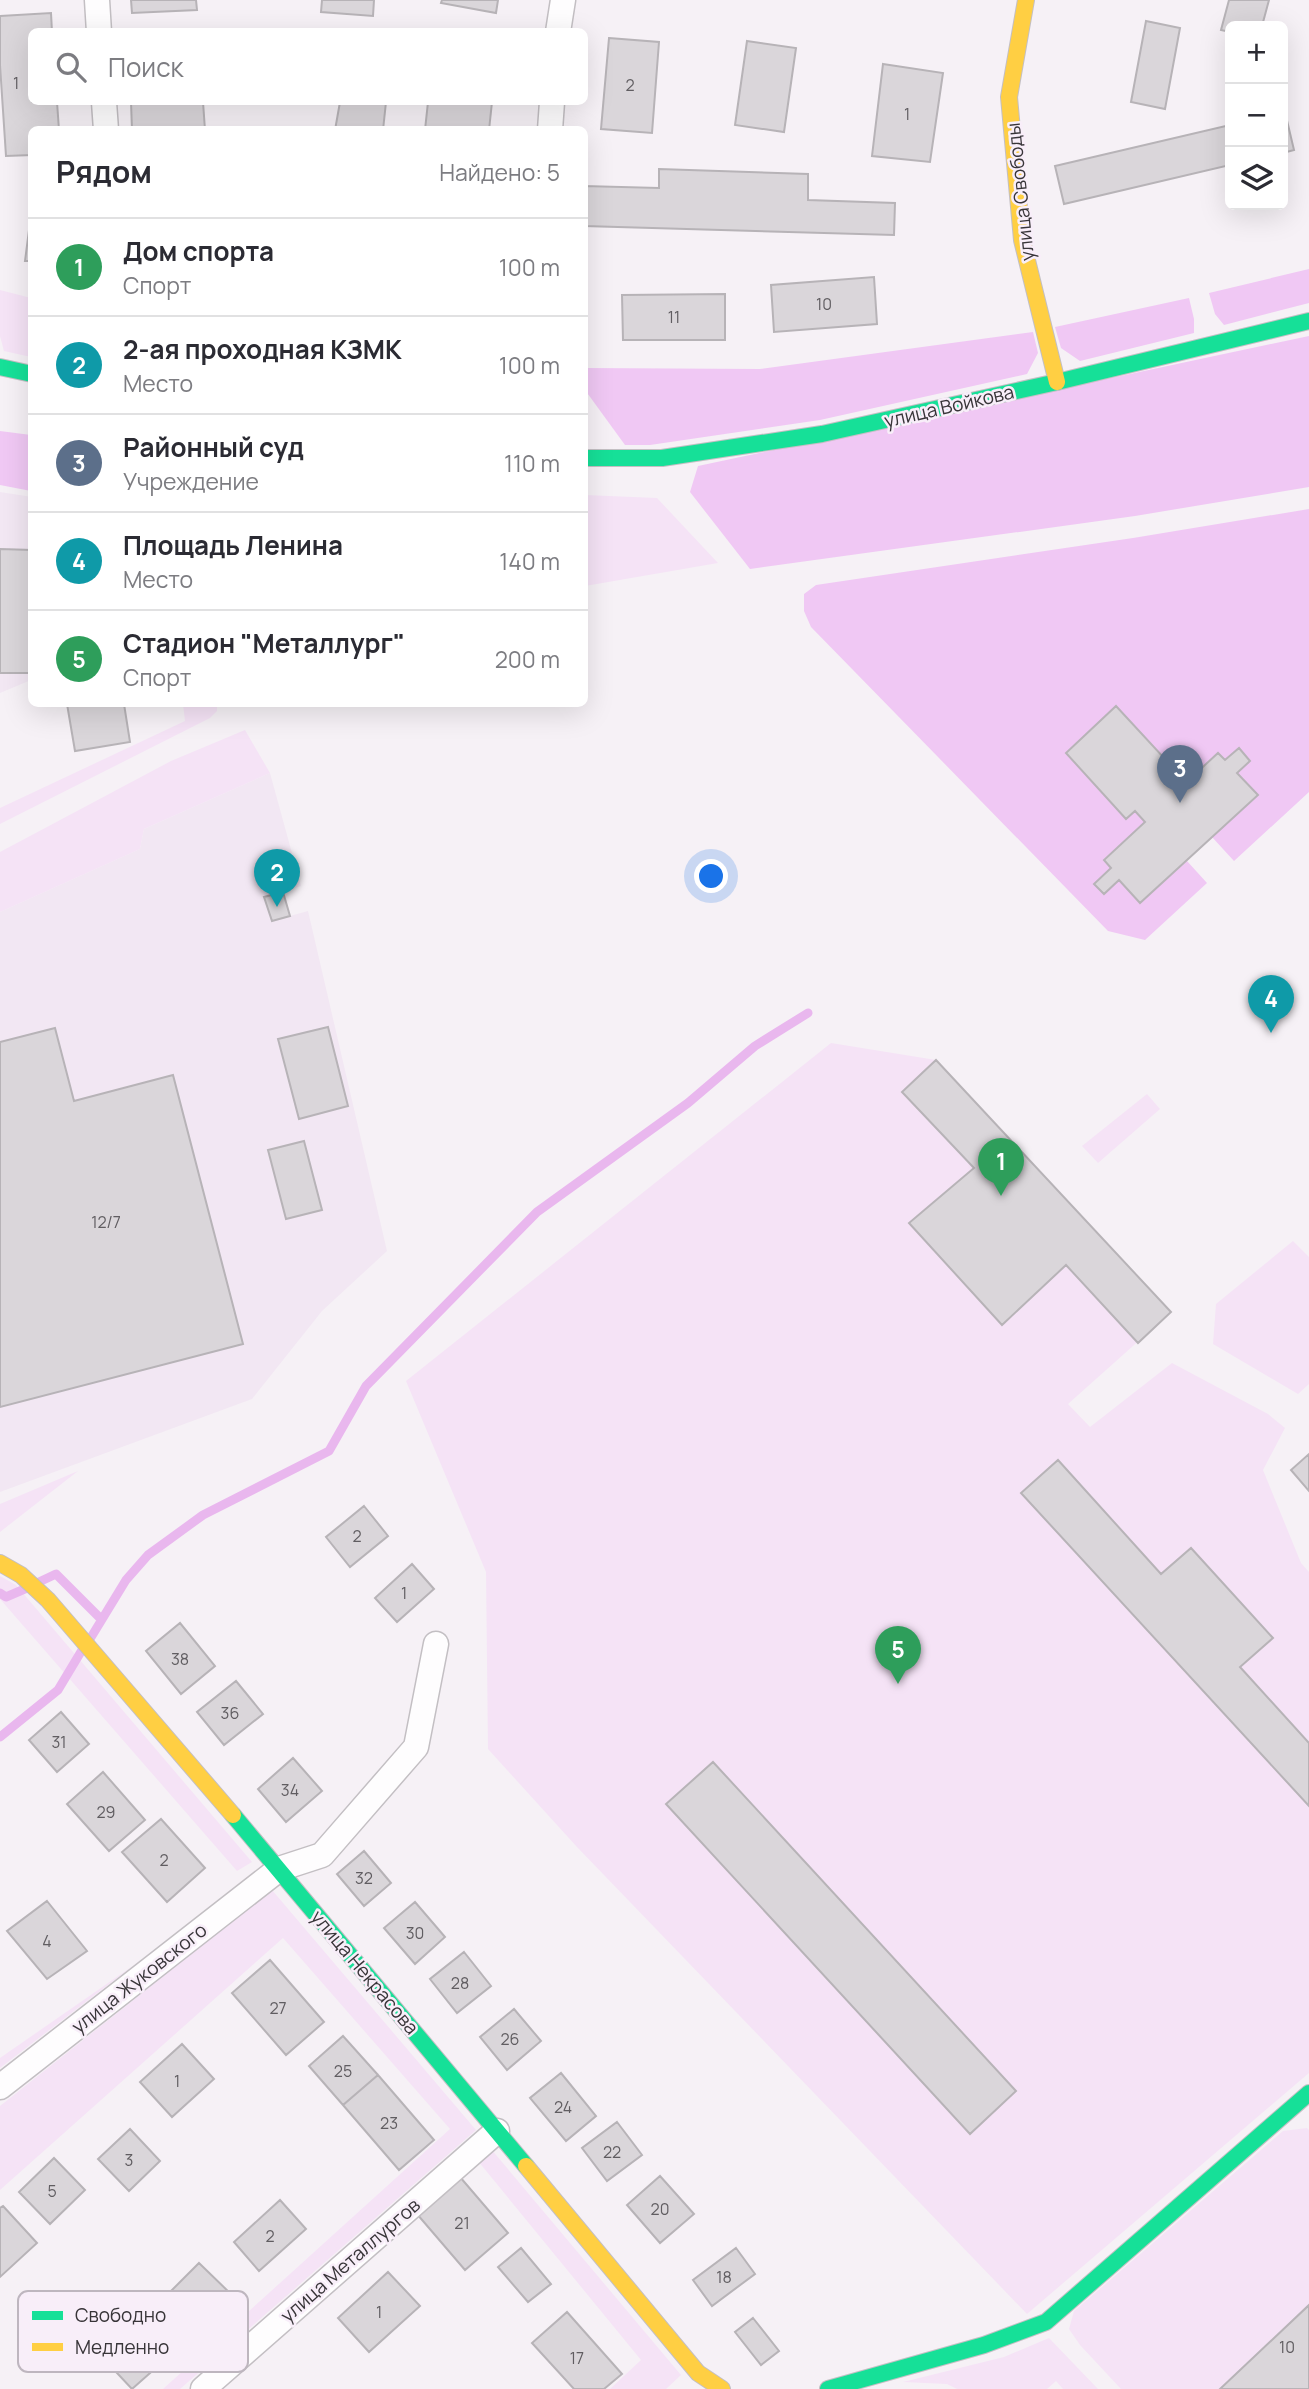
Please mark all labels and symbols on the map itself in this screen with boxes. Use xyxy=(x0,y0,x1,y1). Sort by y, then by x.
house number: 1 xyxy=(13,72,19,94)
house number: 2 xyxy=(625,74,635,96)
house number: 1 xyxy=(904,103,910,125)
street label: улица Свободы xyxy=(1000,122,1040,262)
house number: 10 xyxy=(816,293,832,315)
house number: 11 xyxy=(668,306,680,328)
street label: улица Войкова xyxy=(882,378,1016,434)
pin: 3 xyxy=(1157,745,1203,803)
pin: 2 xyxy=(254,849,300,907)
your location xyxy=(694,859,728,893)
pin: 4 xyxy=(1248,975,1294,1033)
pin: 1 xyxy=(978,1138,1024,1196)
house number: 12/7 xyxy=(91,1211,121,1233)
house number: 2 xyxy=(352,1525,362,1547)
house number: 1 xyxy=(401,1582,407,1604)
pin: 5 xyxy=(875,1626,921,1684)
house number: 38 xyxy=(171,1648,189,1670)
house number: 36 xyxy=(221,1702,239,1724)
house number: 31 xyxy=(51,1731,67,1753)
house number: 34 xyxy=(281,1779,299,1801)
house number: 29 xyxy=(96,1801,116,1823)
house number: 2 xyxy=(159,1849,169,1871)
house number: 32 xyxy=(355,1867,373,1889)
street label: улица Некрасова xyxy=(305,1904,425,2040)
street label: улица Жуковского xyxy=(66,1917,212,2039)
house number: 30 xyxy=(406,1922,424,1944)
house number: 4 xyxy=(42,1930,52,1952)
house number: 28 xyxy=(451,1972,469,1994)
house number: 27 xyxy=(269,1997,287,2019)
house number: 26 xyxy=(500,2028,520,2050)
house number: 25 xyxy=(334,2060,352,2082)
house number: 1 xyxy=(174,2070,180,2092)
house number: 24 xyxy=(554,2096,572,2118)
house number: 23 xyxy=(380,2112,398,2134)
house number: 22 xyxy=(603,2141,621,2163)
house number: 3 xyxy=(125,2149,133,2171)
house number: 5 xyxy=(47,2180,57,2202)
street label: улица Металлургов xyxy=(275,2192,425,2328)
house number: 20 xyxy=(651,2198,669,2220)
house number: 21 xyxy=(454,2212,470,2234)
house number: 2 xyxy=(265,2225,275,2247)
house number: 18 xyxy=(716,2266,732,2288)
legend xyxy=(18,2291,248,2372)
house number: 1 xyxy=(376,2301,382,2323)
text: Свободно xyxy=(75,2302,166,2328)
text: Медленно xyxy=(75,2334,169,2360)
house number: 10 xyxy=(1279,2336,1295,2358)
house number: 17 xyxy=(570,2347,584,2369)

